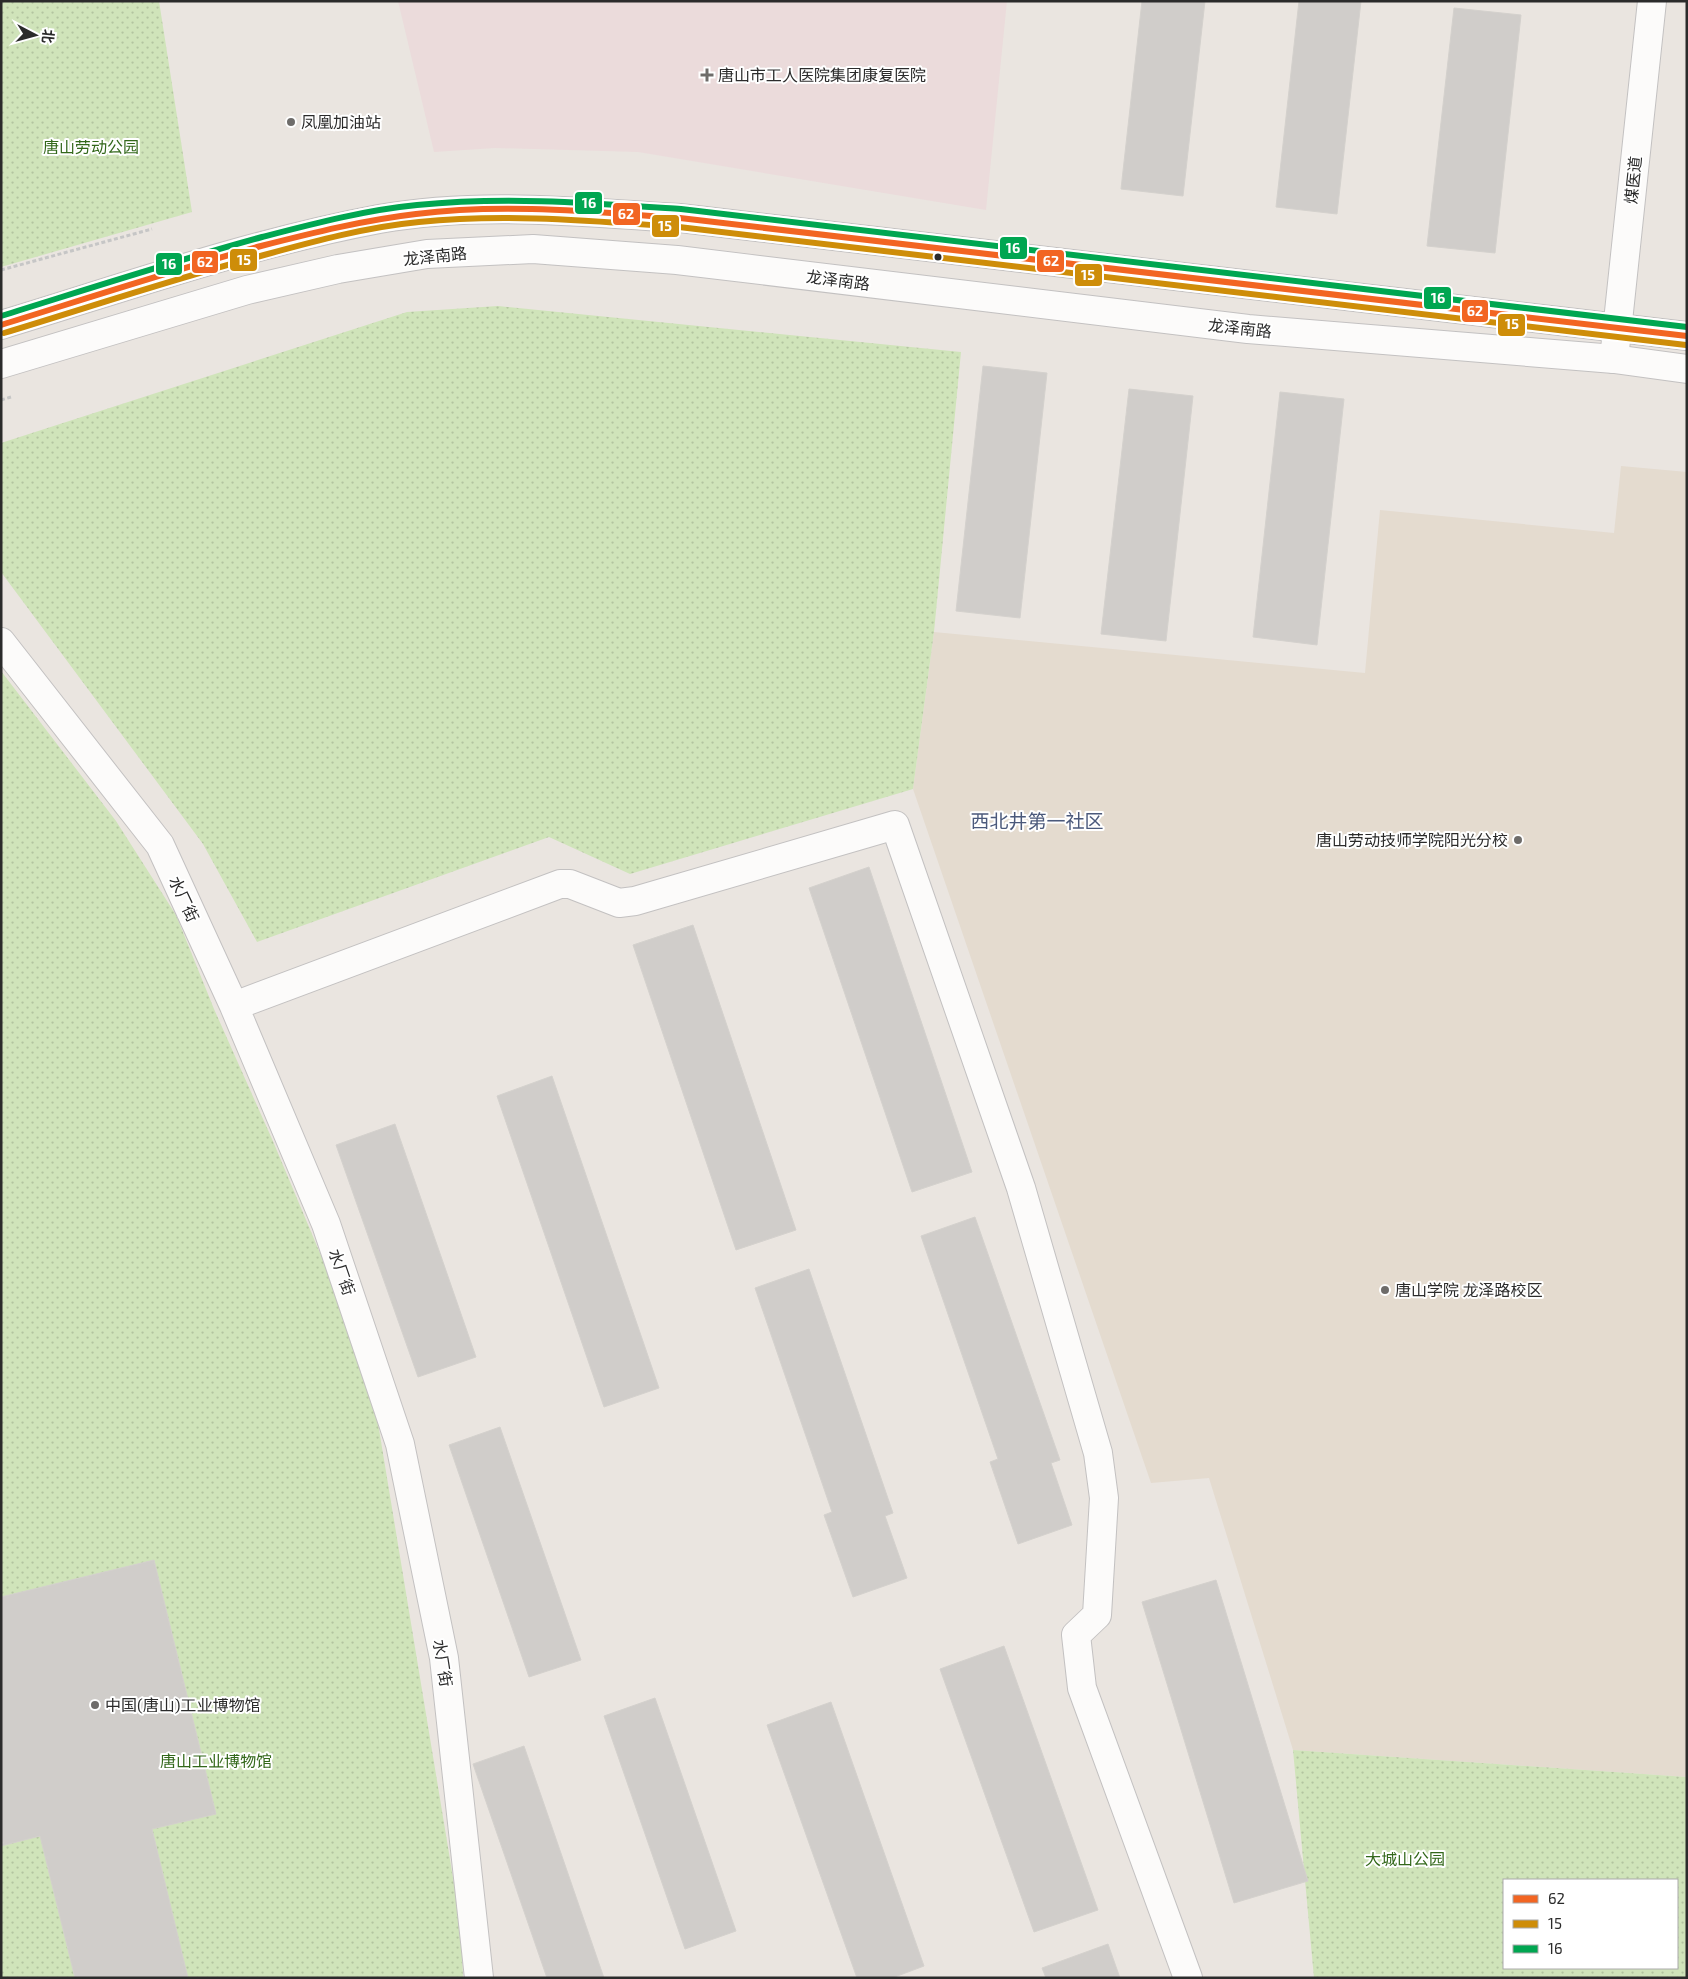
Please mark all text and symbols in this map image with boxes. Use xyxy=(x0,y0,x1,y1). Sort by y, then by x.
north arrow xyxy=(10,10,60,60)
text: 北 xyxy=(39,29,58,44)
place label: 唐山市工人医院集团康复医院 xyxy=(718,65,926,84)
marker: 唐山市工人医院集团康复医院 xyxy=(700,68,714,82)
place label: 凤凰加油站 xyxy=(301,112,381,131)
marker: 凤凰加油站 xyxy=(285,116,297,128)
park label: 唐山劳动公园 xyxy=(43,137,139,156)
street label: 煤医道 xyxy=(1621,155,1644,205)
line badge: 16 xyxy=(574,191,603,215)
text: 16 xyxy=(582,194,596,211)
line badge: 62 xyxy=(612,202,641,226)
text: 62 xyxy=(618,205,634,222)
line badge: 15 xyxy=(651,214,680,238)
text: 15 xyxy=(658,217,672,234)
line badge: 16 xyxy=(999,236,1028,260)
text: 16 xyxy=(1006,239,1020,256)
street label: 龙泽南路 xyxy=(402,243,468,268)
line badge: 15 xyxy=(229,248,258,272)
line badge: 62 xyxy=(1036,249,1065,273)
line badge: 62 xyxy=(191,250,219,274)
text: 15 xyxy=(237,251,251,268)
line badge: 16 xyxy=(155,252,183,276)
unlabelled marker xyxy=(933,252,943,262)
text: 62 xyxy=(1043,252,1059,269)
text: 62 xyxy=(197,253,213,270)
text: 16 xyxy=(162,255,176,272)
line badge: 15 xyxy=(1074,263,1103,287)
street label: 龙泽南路 xyxy=(805,266,871,293)
text: 15 xyxy=(1081,266,1095,283)
line badge: 16 xyxy=(1423,286,1452,310)
text: 16 xyxy=(1431,289,1445,306)
line badge: 62 xyxy=(1461,299,1489,323)
text: 62 xyxy=(1467,302,1483,319)
line badge: 15 xyxy=(1497,313,1526,337)
street label: 龙泽南路 xyxy=(1207,315,1273,340)
text: 15 xyxy=(1505,315,1519,332)
district label: 西北井第一社区 xyxy=(970,809,1104,832)
place label: 唐山劳动技师学院阳光分校 xyxy=(1316,830,1508,849)
marker: 唐山劳动技师学院阳光分校 xyxy=(1512,834,1524,846)
street label: 水厂街 xyxy=(166,873,203,925)
street label: 水厂街 xyxy=(326,1246,359,1298)
place label: 唐山学院 龙泽路校区 xyxy=(1395,1280,1543,1299)
marker: 唐山学院 龙泽路校区 xyxy=(1379,1284,1391,1296)
street label: 水厂街 xyxy=(430,1638,457,1688)
place label: 中国(唐山)工业博物馆 xyxy=(105,1695,261,1714)
marker: 中国(唐山)工业博物馆 xyxy=(89,1699,101,1711)
park label: 唐山工业博物馆 xyxy=(160,1751,272,1770)
park label: 大城山公园 xyxy=(1365,1849,1445,1868)
legend xyxy=(1503,1879,1678,1969)
text: 62 xyxy=(1548,1889,1565,1907)
text: 15 xyxy=(1548,1914,1562,1932)
text: 16 xyxy=(1548,1939,1563,1957)

